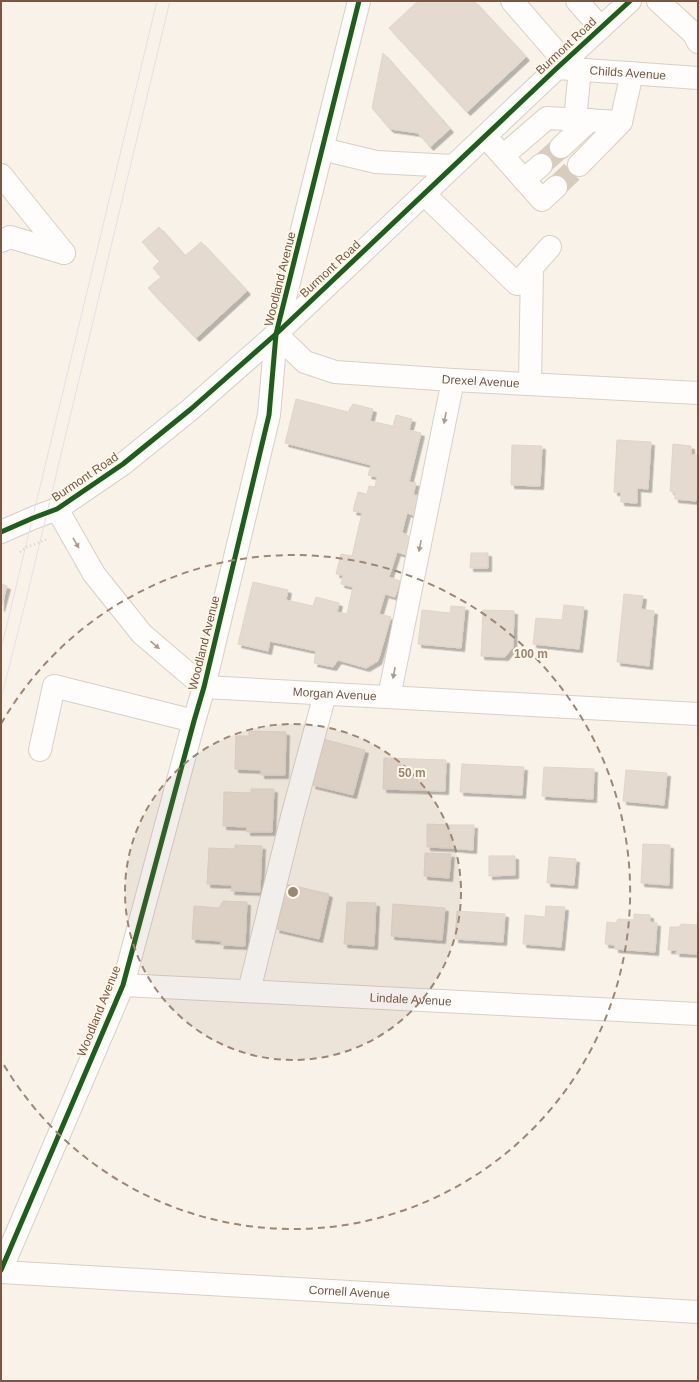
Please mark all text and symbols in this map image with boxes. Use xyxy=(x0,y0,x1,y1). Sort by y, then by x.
street label: Burmont Road xyxy=(533,14,599,78)
street label: Childs Avenue xyxy=(589,63,667,83)
street label: Woodland Avenue xyxy=(261,230,299,328)
street label: Burmont Road xyxy=(297,237,363,301)
street label: Drexel Avenue xyxy=(441,372,520,391)
one-way arrow xyxy=(442,412,448,424)
street label: Burmont Road xyxy=(49,450,121,504)
one-way arrow xyxy=(73,537,80,549)
one-way arrow xyxy=(416,539,422,552)
street label: Woodland Avenue xyxy=(185,594,223,692)
one-way arrow xyxy=(150,641,160,650)
text: 100 m xyxy=(514,647,548,661)
one-way arrow xyxy=(390,667,396,679)
street label: Morgan Avenue xyxy=(292,685,377,703)
text: 50 m xyxy=(398,766,426,780)
centre of rings xyxy=(286,885,300,899)
street label: Woodland Avenue xyxy=(74,963,124,1059)
street label: Lindale Avenue xyxy=(369,990,452,1009)
street label: Cornell Avenue xyxy=(308,1283,391,1301)

